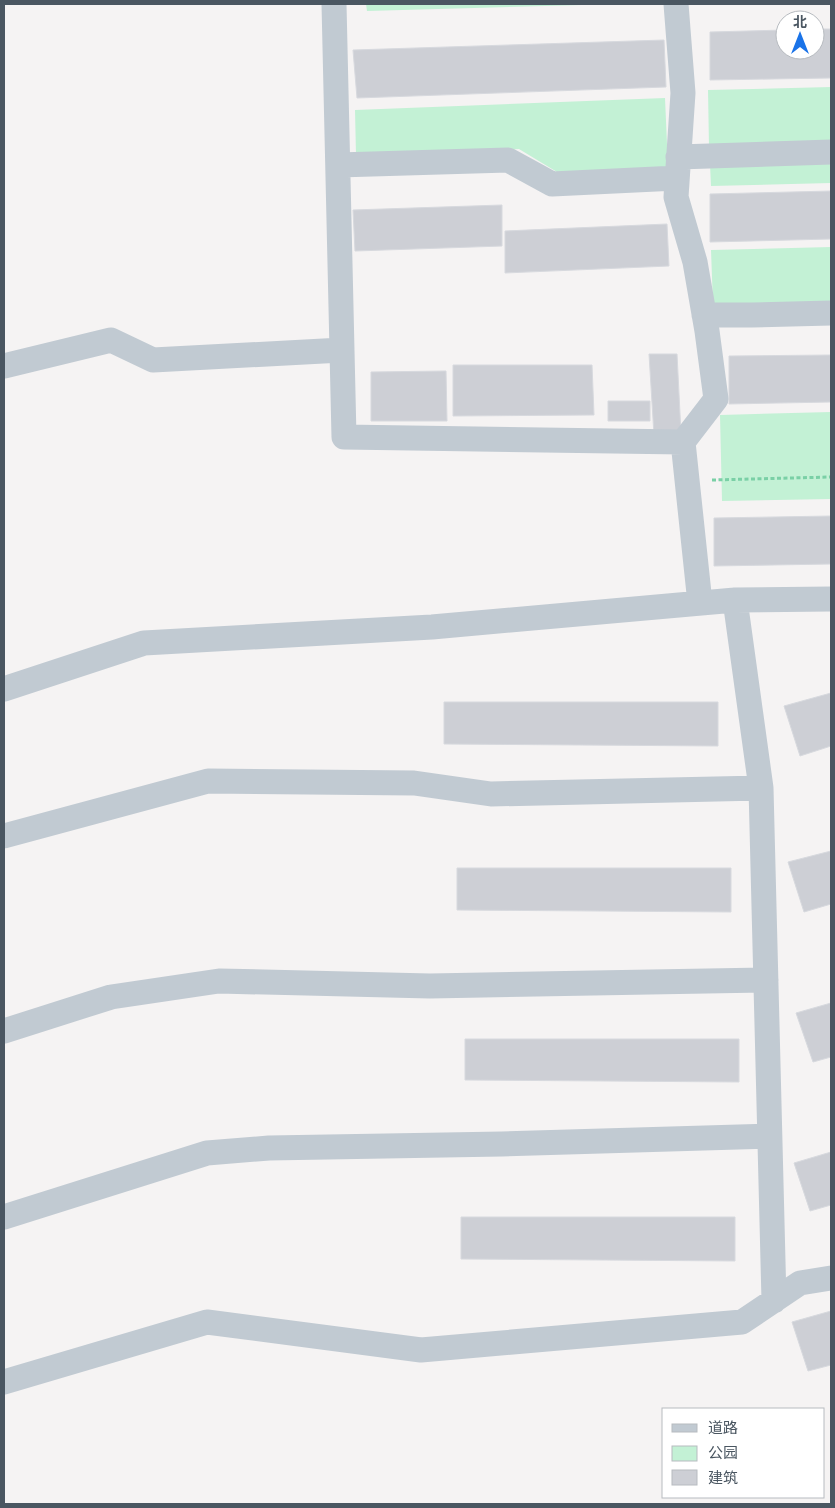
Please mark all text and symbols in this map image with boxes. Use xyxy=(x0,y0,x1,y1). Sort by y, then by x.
north arrow xyxy=(775,10,825,60)
text: 北 xyxy=(793,13,807,31)
legend xyxy=(662,1408,825,1498)
text: 道路 xyxy=(708,1418,738,1437)
text: 公园 xyxy=(708,1443,738,1462)
text: 建筑 xyxy=(708,1468,738,1487)

